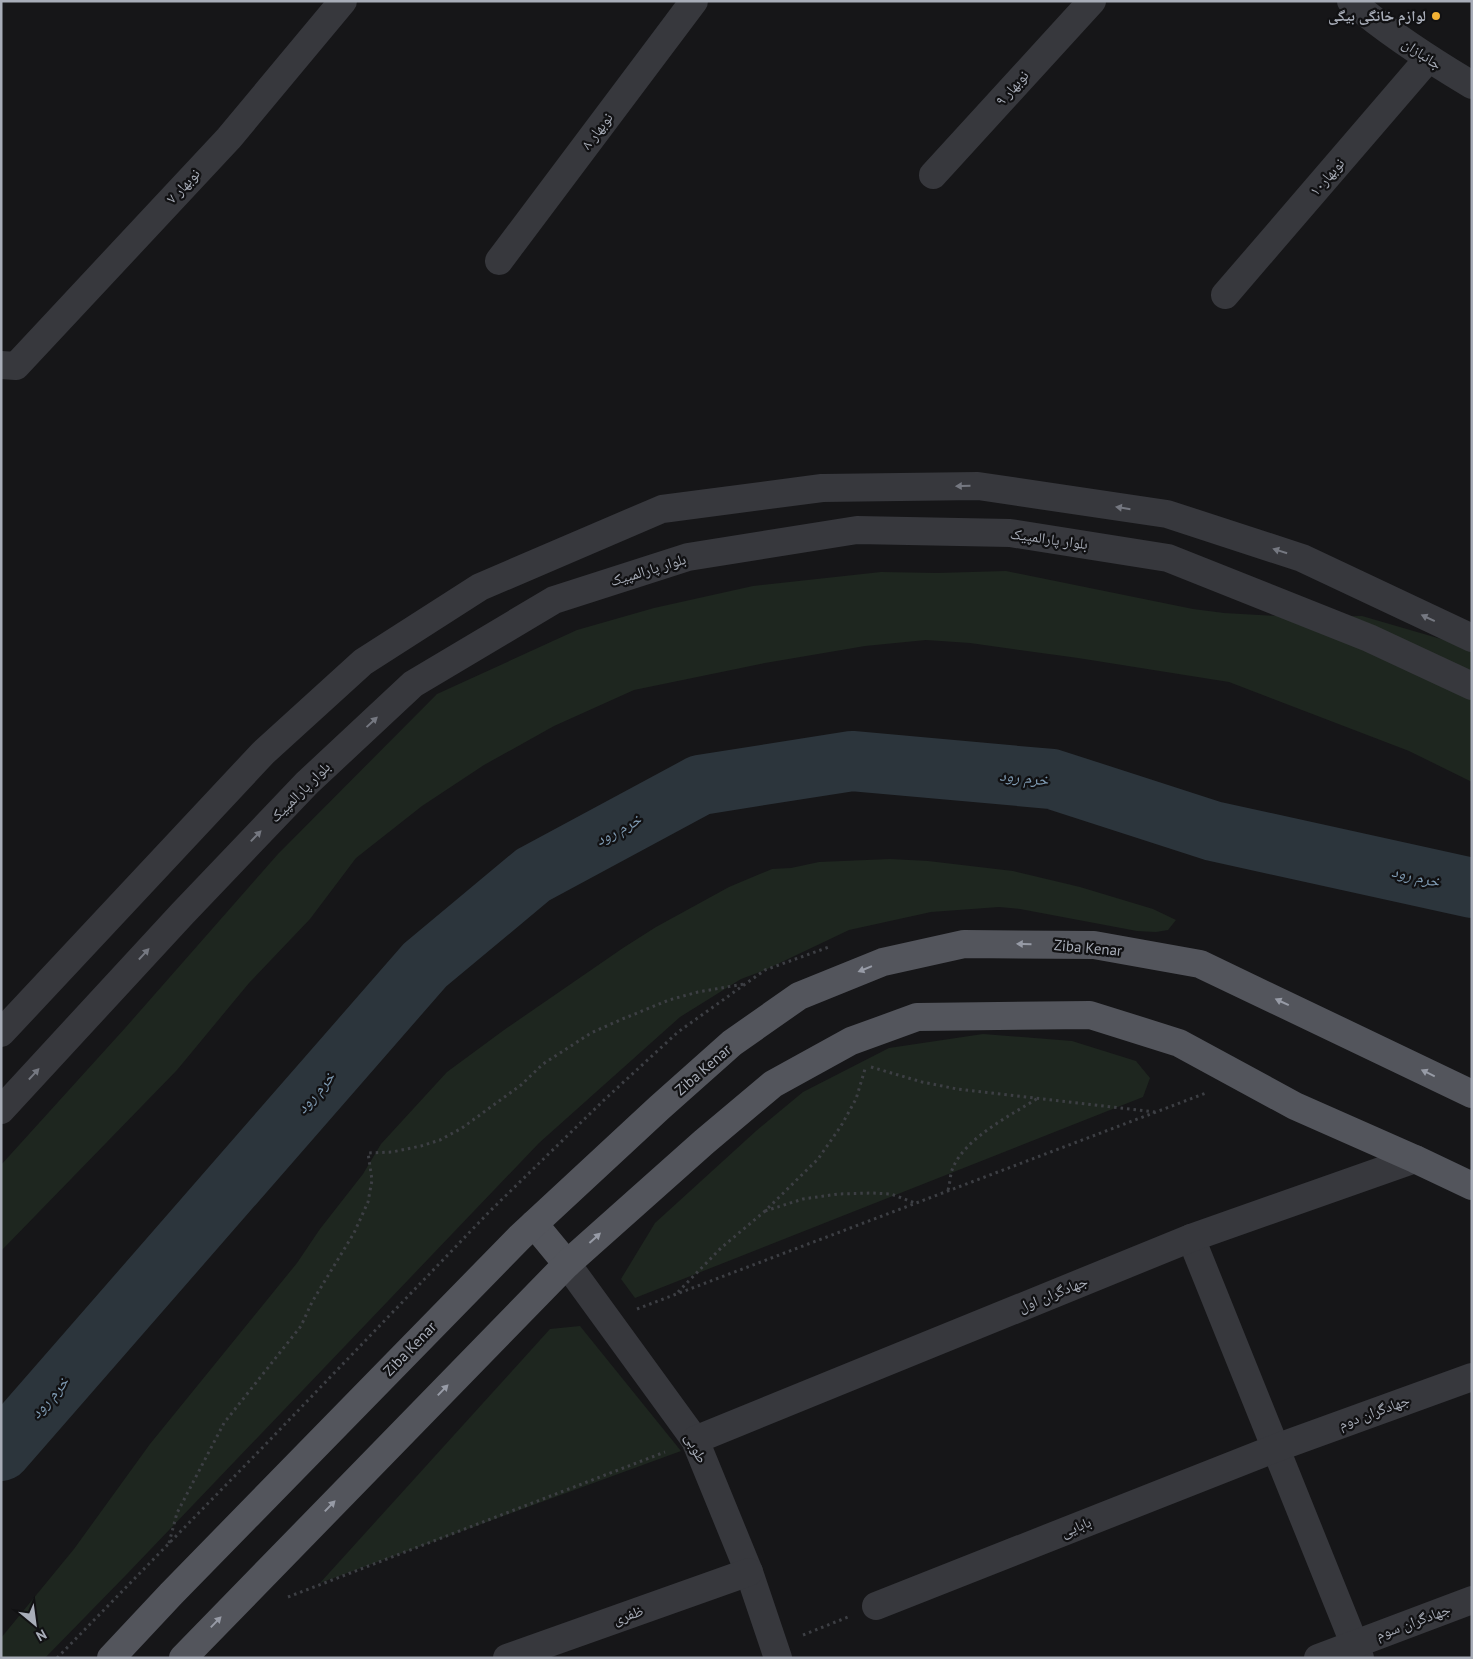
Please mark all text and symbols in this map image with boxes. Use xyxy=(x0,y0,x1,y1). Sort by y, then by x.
place label: لوازم خانگی بیگی xyxy=(1328,6,1426,26)
marker: لوازم خانگی بیگی xyxy=(1430,10,1442,22)
street label: جانبازان xyxy=(1398,33,1446,75)
street label: نوبهار ۹ xyxy=(991,66,1033,109)
street label: نوبهار ۸ xyxy=(577,108,617,153)
street label: نوبهار۱۰ xyxy=(1305,154,1348,200)
street label: نوبهار ۷ xyxy=(162,164,204,207)
one-way arrow xyxy=(954,482,970,490)
one-way arrow xyxy=(1115,503,1131,511)
street label: بلوار پارالمپیک xyxy=(1009,524,1089,553)
one-way arrow xyxy=(1272,547,1287,554)
street label: بلوار پارالمپیک xyxy=(608,549,688,590)
one-way arrow xyxy=(1421,613,1435,621)
one-way arrow xyxy=(366,716,378,728)
street label: بلوار پارالمپیک xyxy=(265,757,334,826)
water label: خرم رود xyxy=(998,764,1050,791)
water label: خرم رود xyxy=(592,808,646,850)
one-way arrow xyxy=(250,831,262,843)
water label: خرم رود xyxy=(1390,861,1443,892)
street label: Ziba Kenar xyxy=(1053,935,1123,960)
one-way arrow xyxy=(1016,940,1032,948)
one-way arrow xyxy=(139,948,150,961)
one-way arrow xyxy=(858,966,873,974)
one-way arrow xyxy=(1275,998,1289,1006)
street label: Ziba Kenar xyxy=(671,1040,735,1099)
water label: خرم رود xyxy=(291,1066,340,1118)
one-way arrow xyxy=(28,1068,40,1080)
one-way arrow xyxy=(1421,1069,1435,1077)
one-way arrow xyxy=(589,1232,601,1244)
street label: جهادگران اول xyxy=(1015,1271,1091,1317)
street label: Ziba Kenar xyxy=(379,1317,440,1380)
water label: خرم رود xyxy=(25,1371,74,1423)
one-way arrow xyxy=(437,1384,449,1396)
street label: جهادگران دوم xyxy=(1336,1390,1413,1434)
street label: طوبی xyxy=(680,1429,712,1467)
one-way arrow xyxy=(324,1500,336,1512)
street label: بابایی xyxy=(1058,1512,1094,1542)
north arrow xyxy=(10,1599,60,1649)
street label: جهادگران سوم xyxy=(1373,1599,1454,1645)
street label: ظفری xyxy=(610,1600,646,1630)
one-way arrow xyxy=(210,1616,222,1628)
text: N xyxy=(33,1625,50,1645)

